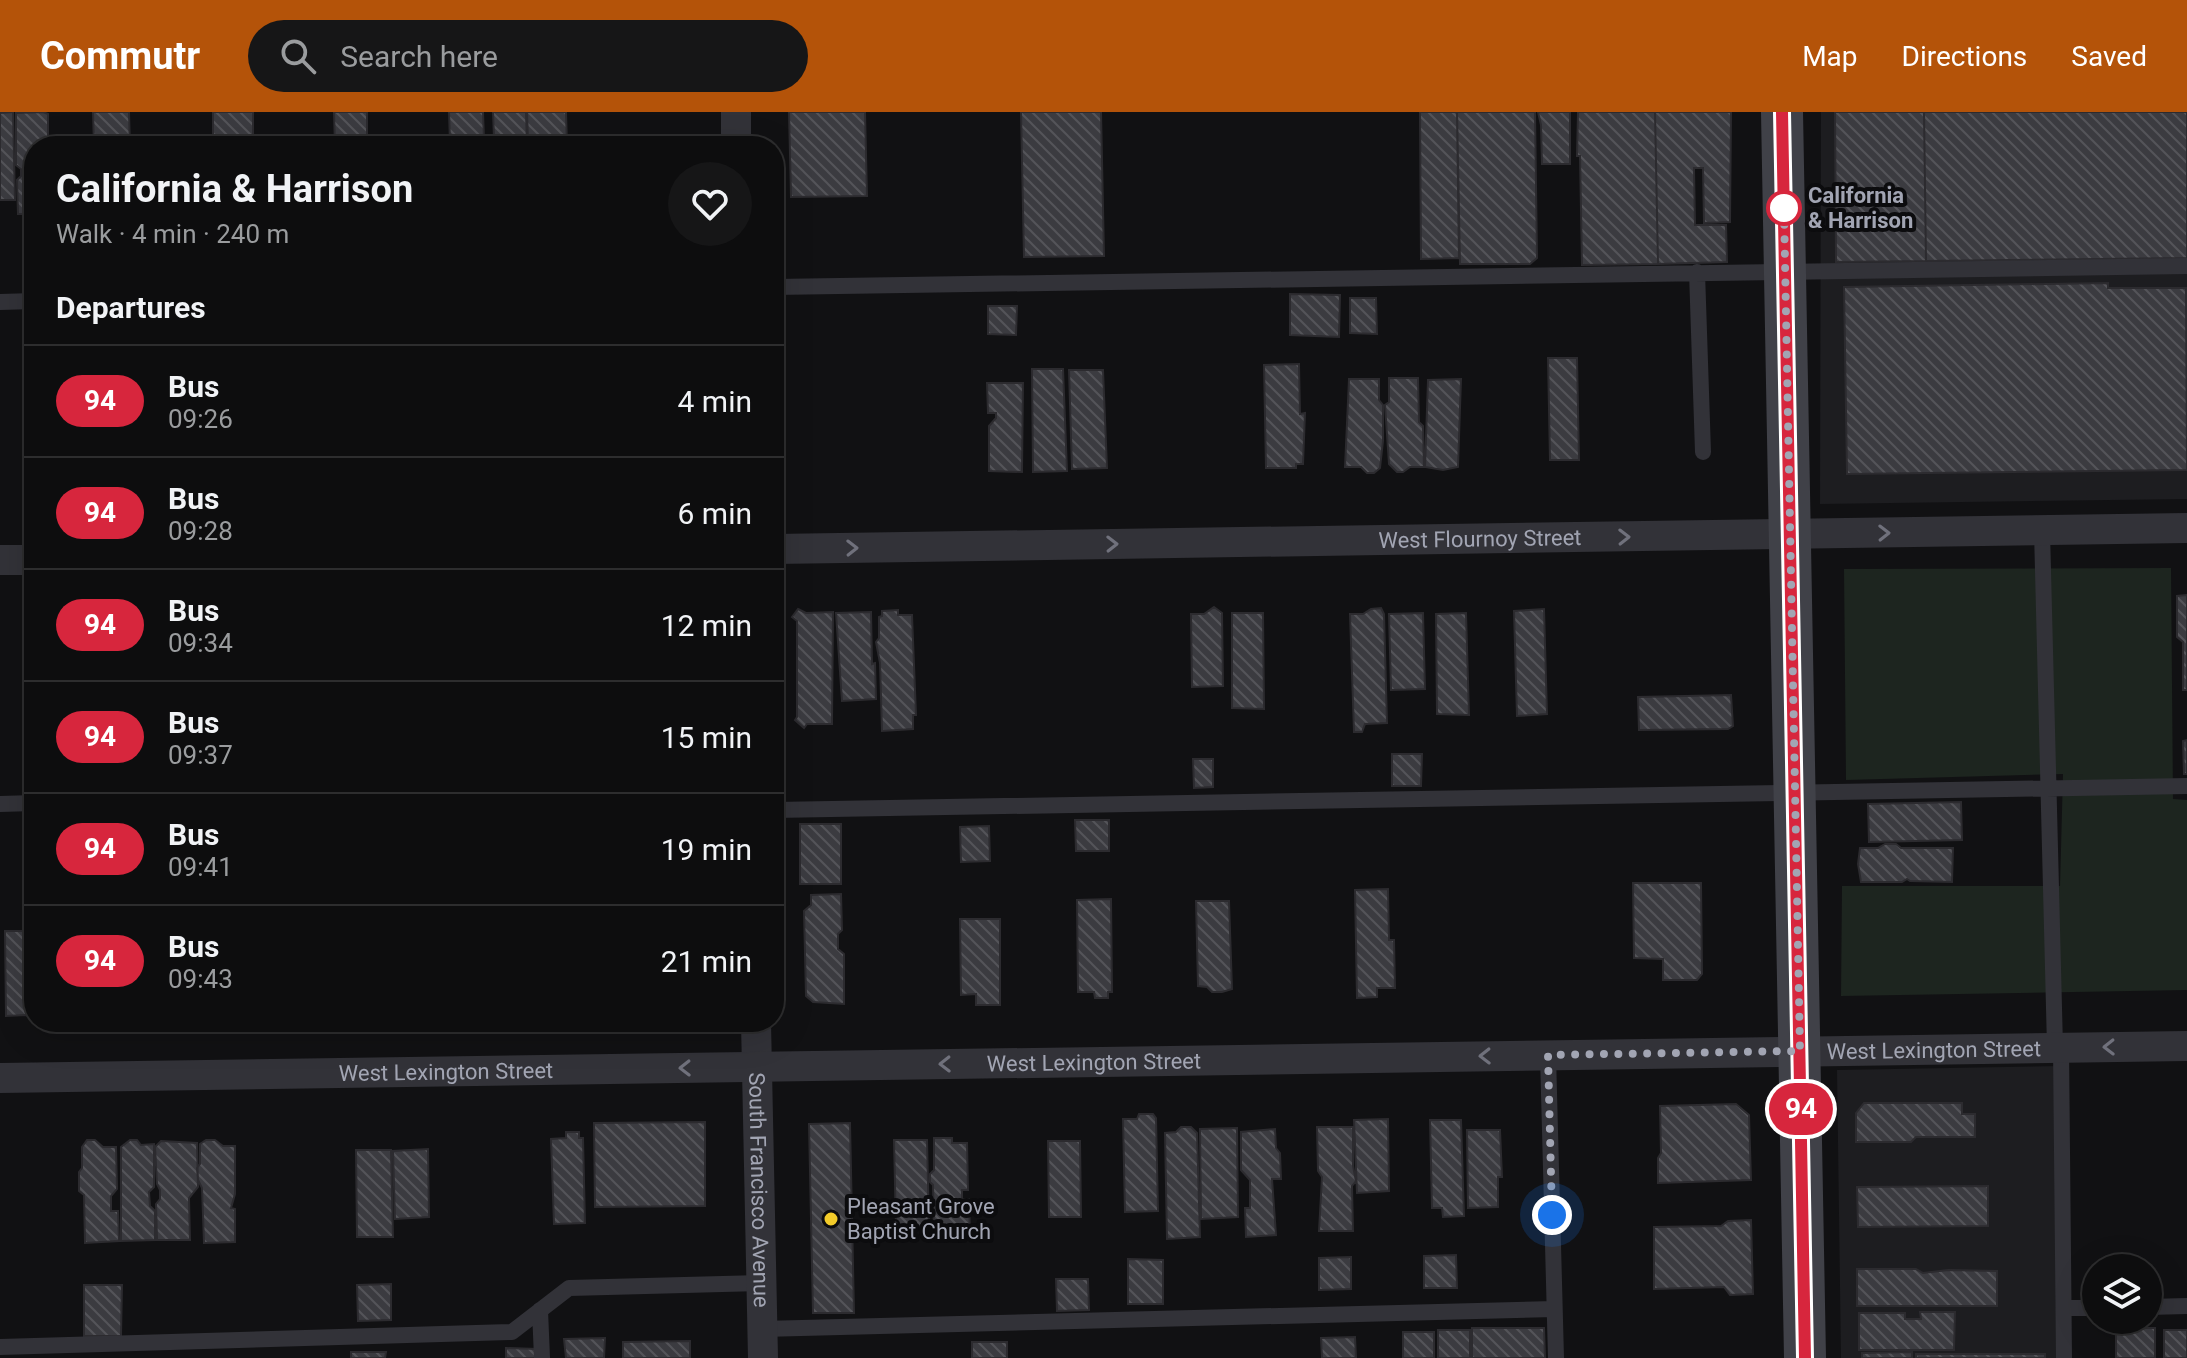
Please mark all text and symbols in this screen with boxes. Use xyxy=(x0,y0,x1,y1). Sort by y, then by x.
search box xyxy=(248,20,808,92)
text: Commutr xyxy=(40,34,200,78)
icon: search xyxy=(276,34,320,78)
text: Search here xyxy=(340,39,498,74)
text: Map xyxy=(1802,40,1858,73)
text: Directions xyxy=(1902,40,2027,73)
text: Saved xyxy=(2071,40,2147,73)
button: heart xyxy=(668,162,752,246)
text: California & Harrison xyxy=(56,167,413,211)
place label: California & Harrison xyxy=(1808,183,1913,233)
marker: California & Harrison xyxy=(1767,191,1801,225)
text: Walk · 4 min · 240 m xyxy=(56,219,289,249)
text: Departures xyxy=(56,290,206,325)
text: Bus xyxy=(168,369,219,404)
text: 94 xyxy=(84,384,116,417)
text: 4 min xyxy=(678,384,752,419)
text: 09:26 xyxy=(168,404,233,434)
text: Bus xyxy=(168,481,219,516)
text: 94 xyxy=(84,496,116,529)
text: 6 min xyxy=(678,496,752,531)
text: 09:28 xyxy=(168,516,233,546)
one-way arrow xyxy=(1878,524,1891,542)
street label: West Flournoy Street xyxy=(1378,525,1582,553)
one-way arrow xyxy=(1618,528,1631,546)
one-way arrow xyxy=(1106,535,1119,553)
one-way arrow xyxy=(846,539,859,557)
text: Bus xyxy=(168,593,219,628)
text: 94 xyxy=(84,608,116,641)
text: 12 min xyxy=(661,608,752,643)
text: 09:34 xyxy=(168,628,233,658)
text: Bus xyxy=(168,705,219,740)
text: 94 xyxy=(84,720,116,753)
text: 15 min xyxy=(661,720,752,755)
text: 09:37 xyxy=(168,740,233,770)
text: Bus xyxy=(168,817,219,852)
text: 94 xyxy=(84,832,116,865)
text: 19 min xyxy=(661,832,752,867)
text: 09:41 xyxy=(168,852,233,882)
text: Bus xyxy=(168,929,219,964)
text: 94 xyxy=(84,944,116,977)
text: 21 min xyxy=(661,944,752,979)
text: 09:43 xyxy=(168,964,233,994)
street label: West Lexington Street xyxy=(1826,1036,2041,1064)
one-way arrow xyxy=(2102,1038,2115,1056)
one-way arrow xyxy=(1478,1047,1491,1065)
street label: West Lexington Street xyxy=(986,1048,1201,1077)
one-way arrow xyxy=(938,1055,951,1072)
street label: West Lexington Street xyxy=(339,1058,553,1086)
one-way arrow xyxy=(678,1059,691,1077)
street label: South Francisco Avenue xyxy=(744,1072,774,1308)
line badge: 94 xyxy=(1765,1083,1837,1135)
text: 94 xyxy=(1785,1092,1817,1125)
place label: Pleasant Grove Baptist Church xyxy=(847,1194,995,1244)
your location xyxy=(1532,1195,1572,1235)
marker: Pleasant Grove Baptist Church xyxy=(822,1210,840,1228)
map controls xyxy=(2082,1254,2162,1334)
button: layers xyxy=(2082,1254,2162,1334)

